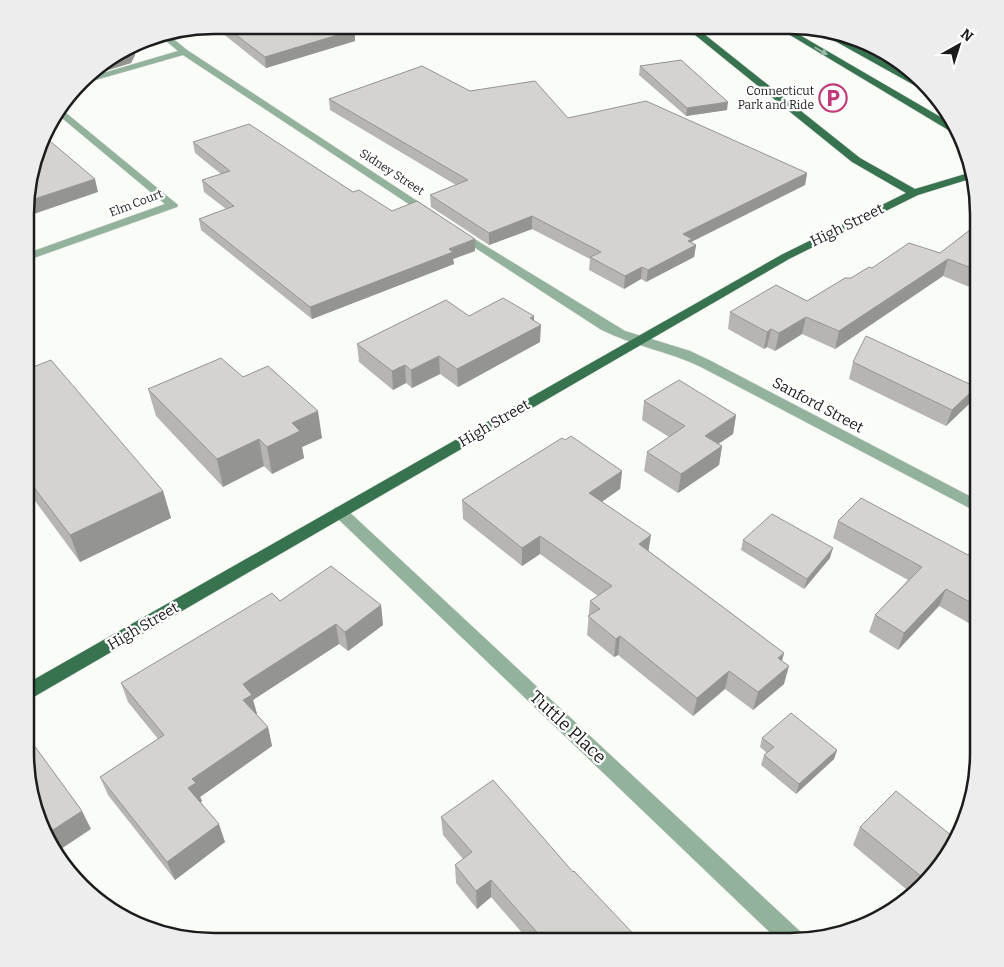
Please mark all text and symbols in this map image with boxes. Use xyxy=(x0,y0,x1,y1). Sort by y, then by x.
north arrow xyxy=(934,20,984,70)
text: N xyxy=(957,25,977,45)
one-way arrow xyxy=(814,47,829,55)
parking icon: Connecticut Park and Ride xyxy=(818,83,848,113)
place label: Connecticut Park and Ride xyxy=(738,84,815,112)
street label: Sidney Street xyxy=(357,146,427,198)
street label: Elm Court xyxy=(107,186,165,220)
street label: High Street xyxy=(807,199,887,250)
street label: Sanford Street xyxy=(769,373,867,437)
street label: High Street xyxy=(455,395,533,451)
street label: High Street xyxy=(104,598,182,654)
street label: Tuttle Place xyxy=(525,686,611,768)

